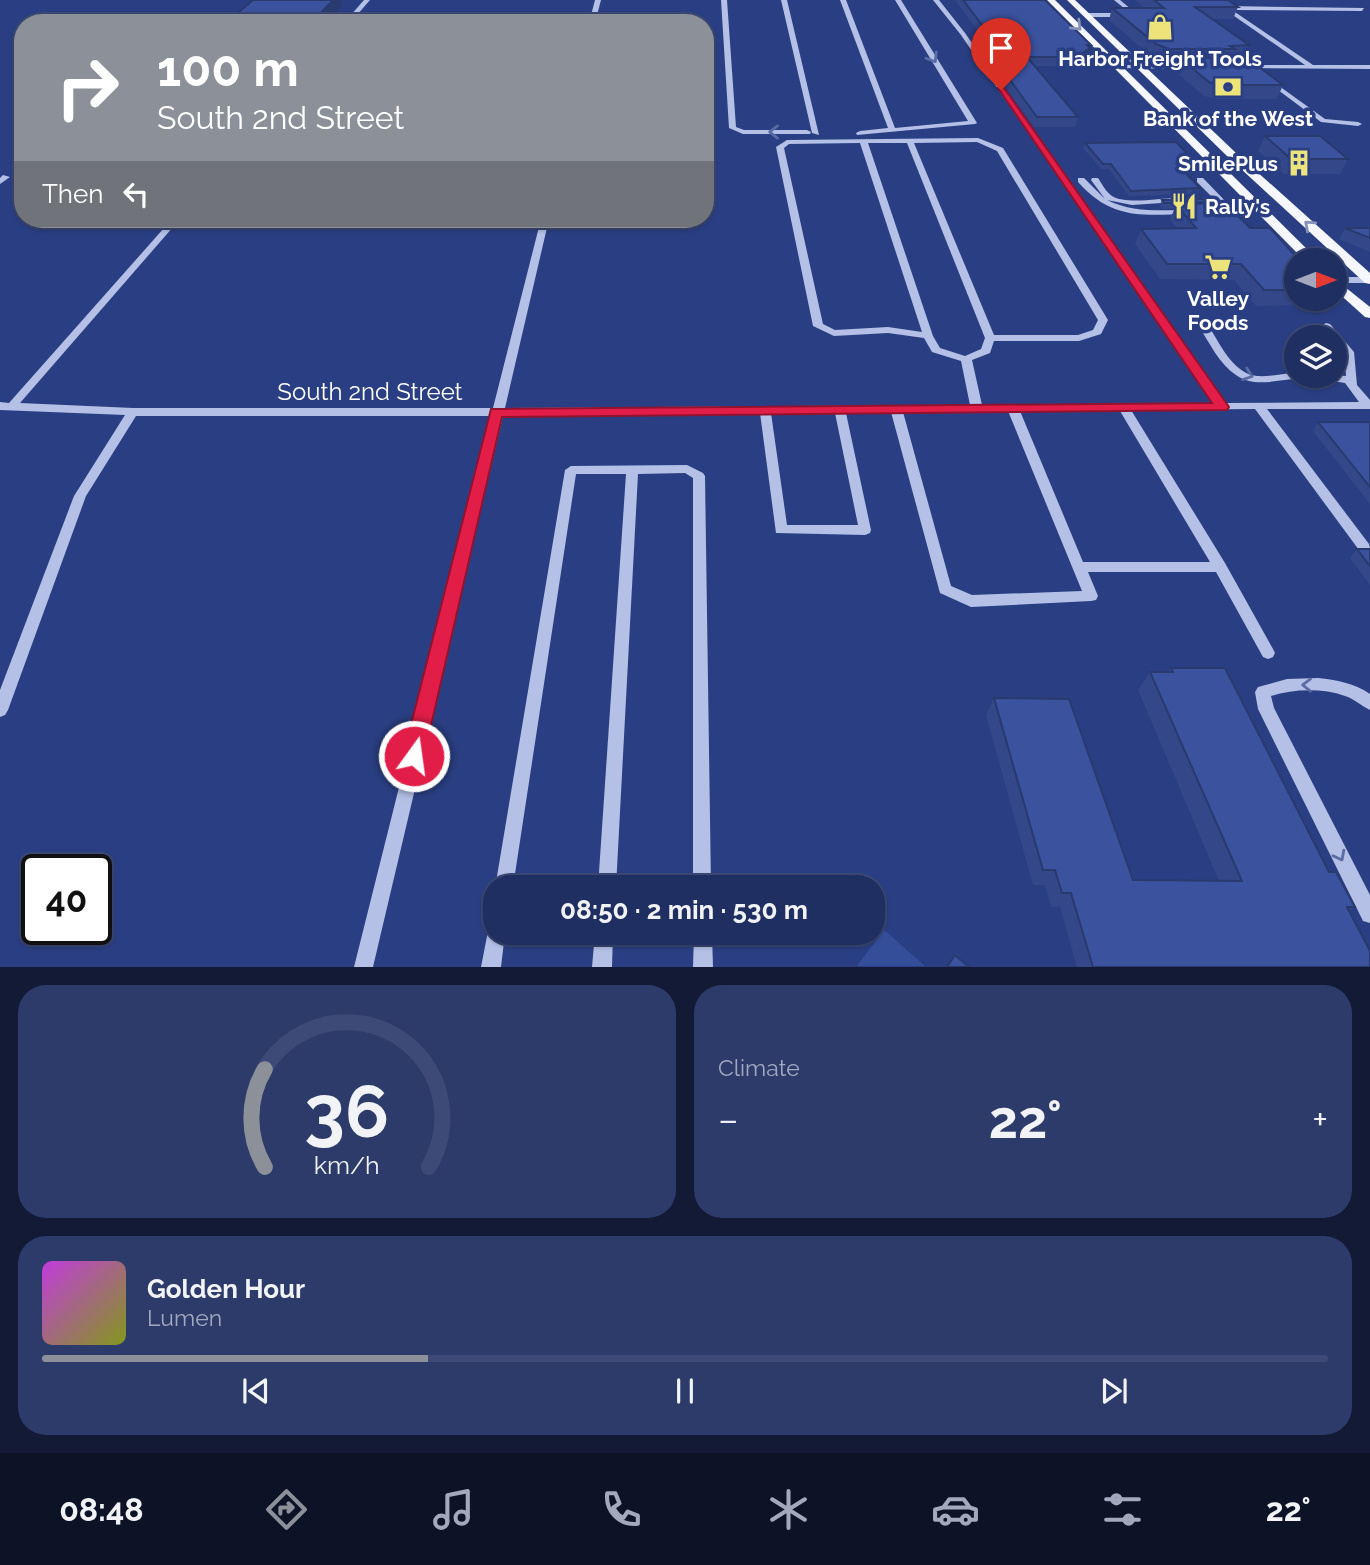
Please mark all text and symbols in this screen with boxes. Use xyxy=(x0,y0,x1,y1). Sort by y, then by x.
shop icon: Harbor Freight Tools xyxy=(1145,12,1175,42)
pin xyxy=(971,18,1031,90)
one-way arrow xyxy=(1068,18,1081,31)
icon: arrive xyxy=(982,29,1020,67)
text: 100 m xyxy=(157,40,299,97)
icon: right xyxy=(42,42,133,133)
place label: Harbor Freight Tools xyxy=(1058,46,1262,71)
one-way arrow xyxy=(925,51,938,64)
bank icon: Bank of the West xyxy=(1213,72,1243,102)
text: South 2nd Street xyxy=(157,99,404,136)
place label: Bank of the West xyxy=(1143,106,1313,131)
one-way arrow xyxy=(768,124,779,140)
building icon: SmilePlus xyxy=(1284,148,1314,178)
place label: SmilePlus xyxy=(1178,151,1278,176)
icon: left xyxy=(117,175,155,213)
text: Then xyxy=(42,179,103,209)
restaurant icon: Rally's xyxy=(1169,191,1199,221)
place label: Rally's xyxy=(1205,194,1270,219)
one-way arrow xyxy=(1304,220,1317,233)
north arrow xyxy=(1284,248,1348,312)
map controls xyxy=(1284,248,1347,388)
supermarket icon: Valley Foods xyxy=(1203,252,1233,282)
place label: Valley Foods xyxy=(1187,286,1250,335)
button: layers xyxy=(1284,325,1347,388)
one-way arrow xyxy=(1242,367,1254,381)
street label: South 2nd Street xyxy=(277,377,463,406)
one-way arrow xyxy=(1301,678,1312,693)
position arrow xyxy=(377,719,451,793)
one-way arrow xyxy=(1332,849,1346,861)
speed limit sign: 40 xyxy=(21,854,112,945)
text: 08:50 · 2 min · 530 m xyxy=(560,895,808,925)
text: Climate xyxy=(718,1054,800,1081)
text: 36 xyxy=(305,1070,389,1155)
text: 22° xyxy=(989,1089,1062,1150)
text: − xyxy=(718,1097,738,1142)
text: + xyxy=(1312,1097,1328,1142)
text: km/h xyxy=(314,1150,380,1180)
text: Golden Hour xyxy=(147,1274,305,1304)
text: Lumen xyxy=(147,1304,222,1331)
icon: previous xyxy=(237,1372,275,1410)
icon: pause xyxy=(666,1372,704,1410)
icon: next xyxy=(1095,1372,1133,1410)
icon: directions xyxy=(262,1485,311,1534)
icon: music xyxy=(429,1485,478,1534)
icon: phone xyxy=(597,1485,646,1534)
icon: climate xyxy=(764,1485,813,1534)
icon: car xyxy=(931,1485,980,1534)
icon: filters xyxy=(1098,1485,1147,1534)
text: 08:48 xyxy=(59,1491,144,1528)
text: 22° xyxy=(1266,1491,1311,1528)

